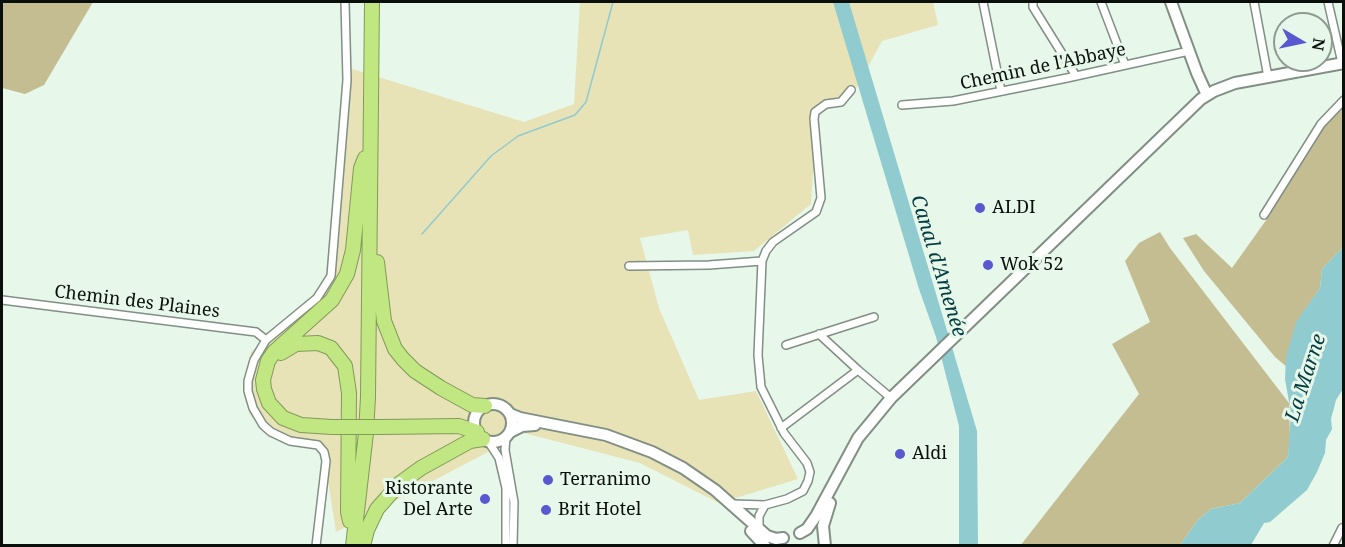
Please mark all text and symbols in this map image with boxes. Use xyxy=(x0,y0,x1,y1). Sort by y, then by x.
north arrow xyxy=(1273,12,1333,72)
text: N xyxy=(1307,37,1331,52)
street label: Chemin de l'Abbaye xyxy=(958,39,1128,95)
water label: Canal d'Amenée xyxy=(905,192,971,340)
place label: ALDI xyxy=(992,197,1036,219)
marker: ALDI xyxy=(973,201,987,215)
place label: Wok 52 xyxy=(1000,254,1063,276)
marker: Wok 52 xyxy=(981,258,995,272)
street label: Chemin des Plaines xyxy=(53,281,221,323)
water label: La Marne xyxy=(1281,331,1331,425)
place label: Aldi xyxy=(912,443,947,465)
marker: Aldi xyxy=(893,447,907,461)
place label: Terranimo xyxy=(560,469,651,491)
marker: Terranimo xyxy=(541,473,555,487)
place label: Ristorante Del Arte xyxy=(385,478,473,520)
marker: Ristorante Del Arte xyxy=(478,492,492,506)
place label: Brit Hotel xyxy=(558,499,641,521)
marker: Brit Hotel xyxy=(539,503,553,517)

